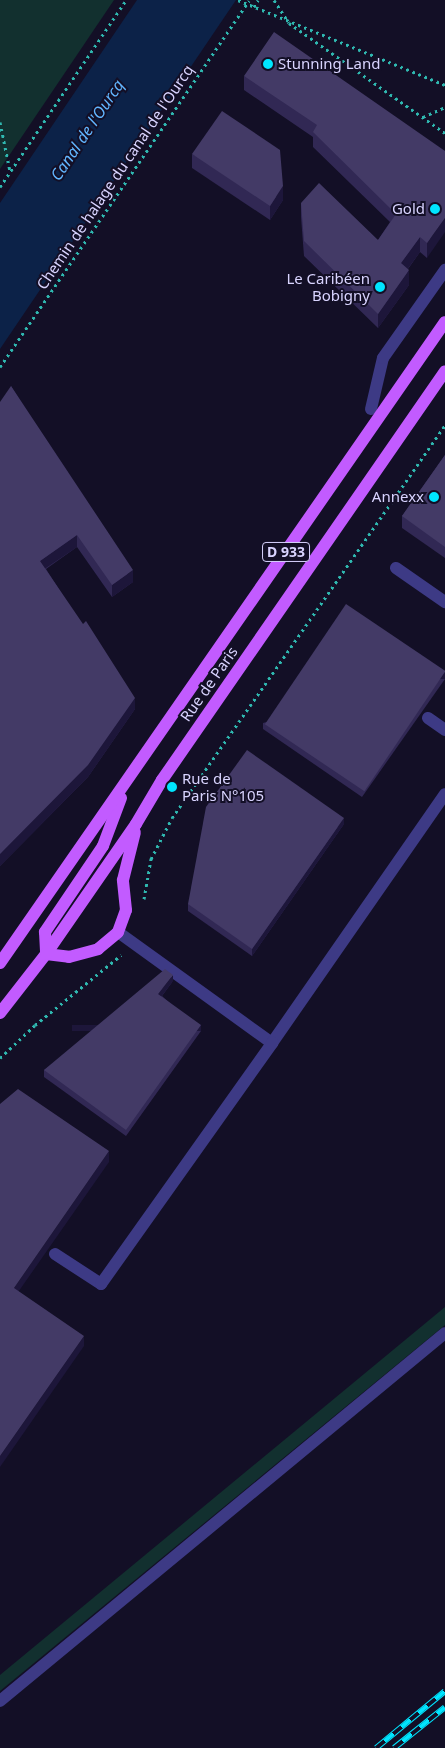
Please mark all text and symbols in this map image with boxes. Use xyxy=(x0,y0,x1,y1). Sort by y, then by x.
place label: Stunning Land xyxy=(278,55,380,73)
marker: Stunning Land xyxy=(262,58,274,70)
street label: Chemin de halage du canal de l'Ourcq xyxy=(33,61,197,293)
water label: Canal de l'Ourcq xyxy=(46,76,128,184)
place label: Gold xyxy=(392,200,425,218)
marker: Gold xyxy=(429,203,441,215)
place label: Le Caribéen Bobigny xyxy=(286,269,370,304)
marker: Le Caribéen Bobigny xyxy=(374,281,386,293)
place label: Annexx xyxy=(372,488,424,506)
marker: Annexx xyxy=(428,491,440,503)
road number: D 933 xyxy=(261,540,311,564)
street label: Rue de Paris xyxy=(177,643,241,725)
place label: Rue de Paris N°105 xyxy=(182,769,264,804)
marker: Rue de Paris N°105 xyxy=(166,781,178,793)

